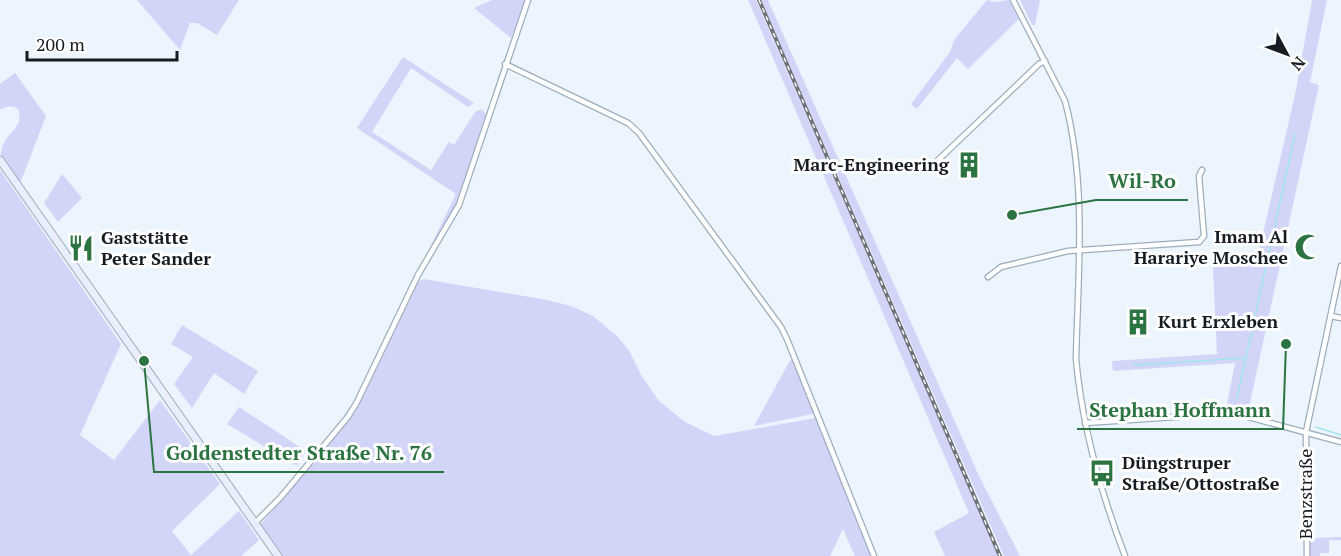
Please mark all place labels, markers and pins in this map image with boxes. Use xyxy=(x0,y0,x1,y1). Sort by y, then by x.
building icon: Marc-Engineering xyxy=(954,150,984,180)
place label: Marc-Engineering xyxy=(794,152,950,176)
callout: Wil-Ro xyxy=(1096,162,1188,200)
place label: Imam Al Harariye Moschee xyxy=(1134,224,1288,269)
place label: Gaststätte Peter Sander xyxy=(101,225,211,270)
mosque icon: Imam Al Harariye Moschee xyxy=(1293,232,1323,262)
restaurant icon: Gaststätte Peter Sander xyxy=(66,233,96,263)
building icon: Kurt Erxleben xyxy=(1123,307,1153,337)
place label: Kurt Erxleben xyxy=(1158,309,1278,333)
callout: Stephan Hoffmann xyxy=(1077,391,1283,429)
callout: Goldenstedter Straße Nr. 76 xyxy=(154,434,444,472)
place label: Düngstruper Straße/Ottostraße xyxy=(1122,450,1280,495)
bus stop icon: Düngstruper Straße/Ottostraße xyxy=(1087,458,1117,488)

